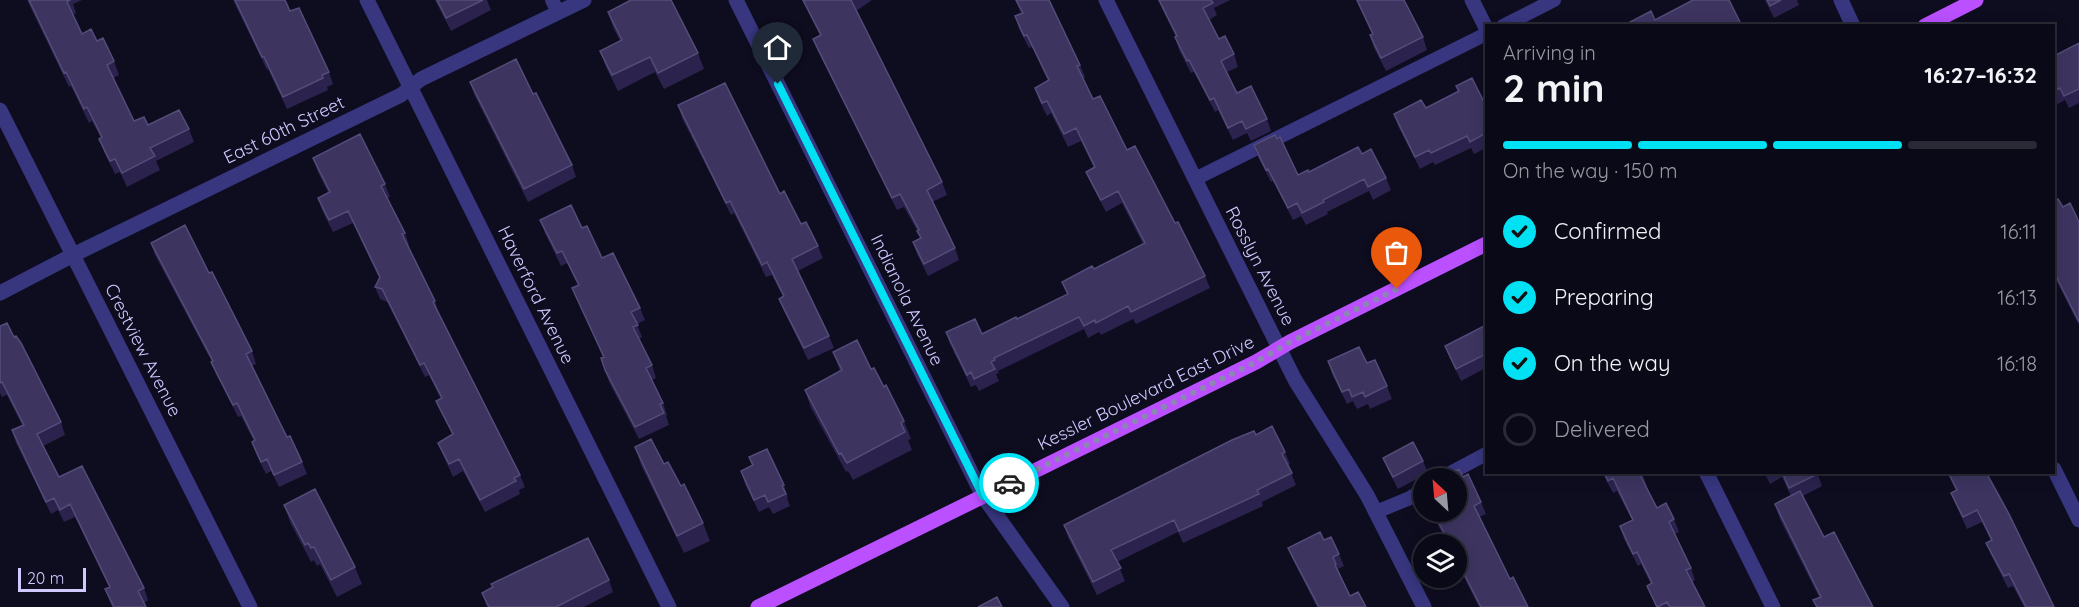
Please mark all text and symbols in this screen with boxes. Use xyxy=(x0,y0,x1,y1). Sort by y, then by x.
pin xyxy=(752,22,803,84)
icon: home xyxy=(761,31,794,64)
text: Arriving in xyxy=(1503,40,1596,65)
text: 16:27–16:32 xyxy=(1924,61,2037,89)
text: 2 min xyxy=(1503,63,1605,112)
street label: East 60th Street xyxy=(220,90,348,169)
text: On the way · 150 m xyxy=(1503,158,1678,183)
street label: Rosslyn Avenue xyxy=(1221,202,1300,329)
icon: check xyxy=(1503,215,1536,248)
text: Confirmed xyxy=(1554,217,1661,245)
text: 16:11 xyxy=(2000,219,2037,244)
street label: Haverford Avenue xyxy=(493,222,580,368)
pin xyxy=(1371,227,1422,289)
street label: Indianola Avenue xyxy=(866,230,949,369)
icon: bag xyxy=(1380,236,1413,269)
street label: Crestview Avenue xyxy=(100,279,187,420)
icon: check xyxy=(1503,281,1536,314)
text: Preparing xyxy=(1554,283,1654,311)
text: 16:13 xyxy=(1997,285,2037,310)
street label: Kessler Boulevard East Drive xyxy=(1034,330,1258,455)
icon: check xyxy=(1503,347,1536,380)
text: On the way xyxy=(1554,349,1670,377)
text: 16:18 xyxy=(1997,351,2037,376)
text: Delivered xyxy=(1554,415,1650,443)
courier xyxy=(979,453,1039,513)
icon: car xyxy=(993,467,1026,500)
north arrow xyxy=(1413,468,1467,522)
map controls xyxy=(1413,468,1467,588)
button: layers xyxy=(1413,534,1467,588)
scale bar xyxy=(18,565,86,592)
text: 20 m xyxy=(27,568,64,588)

